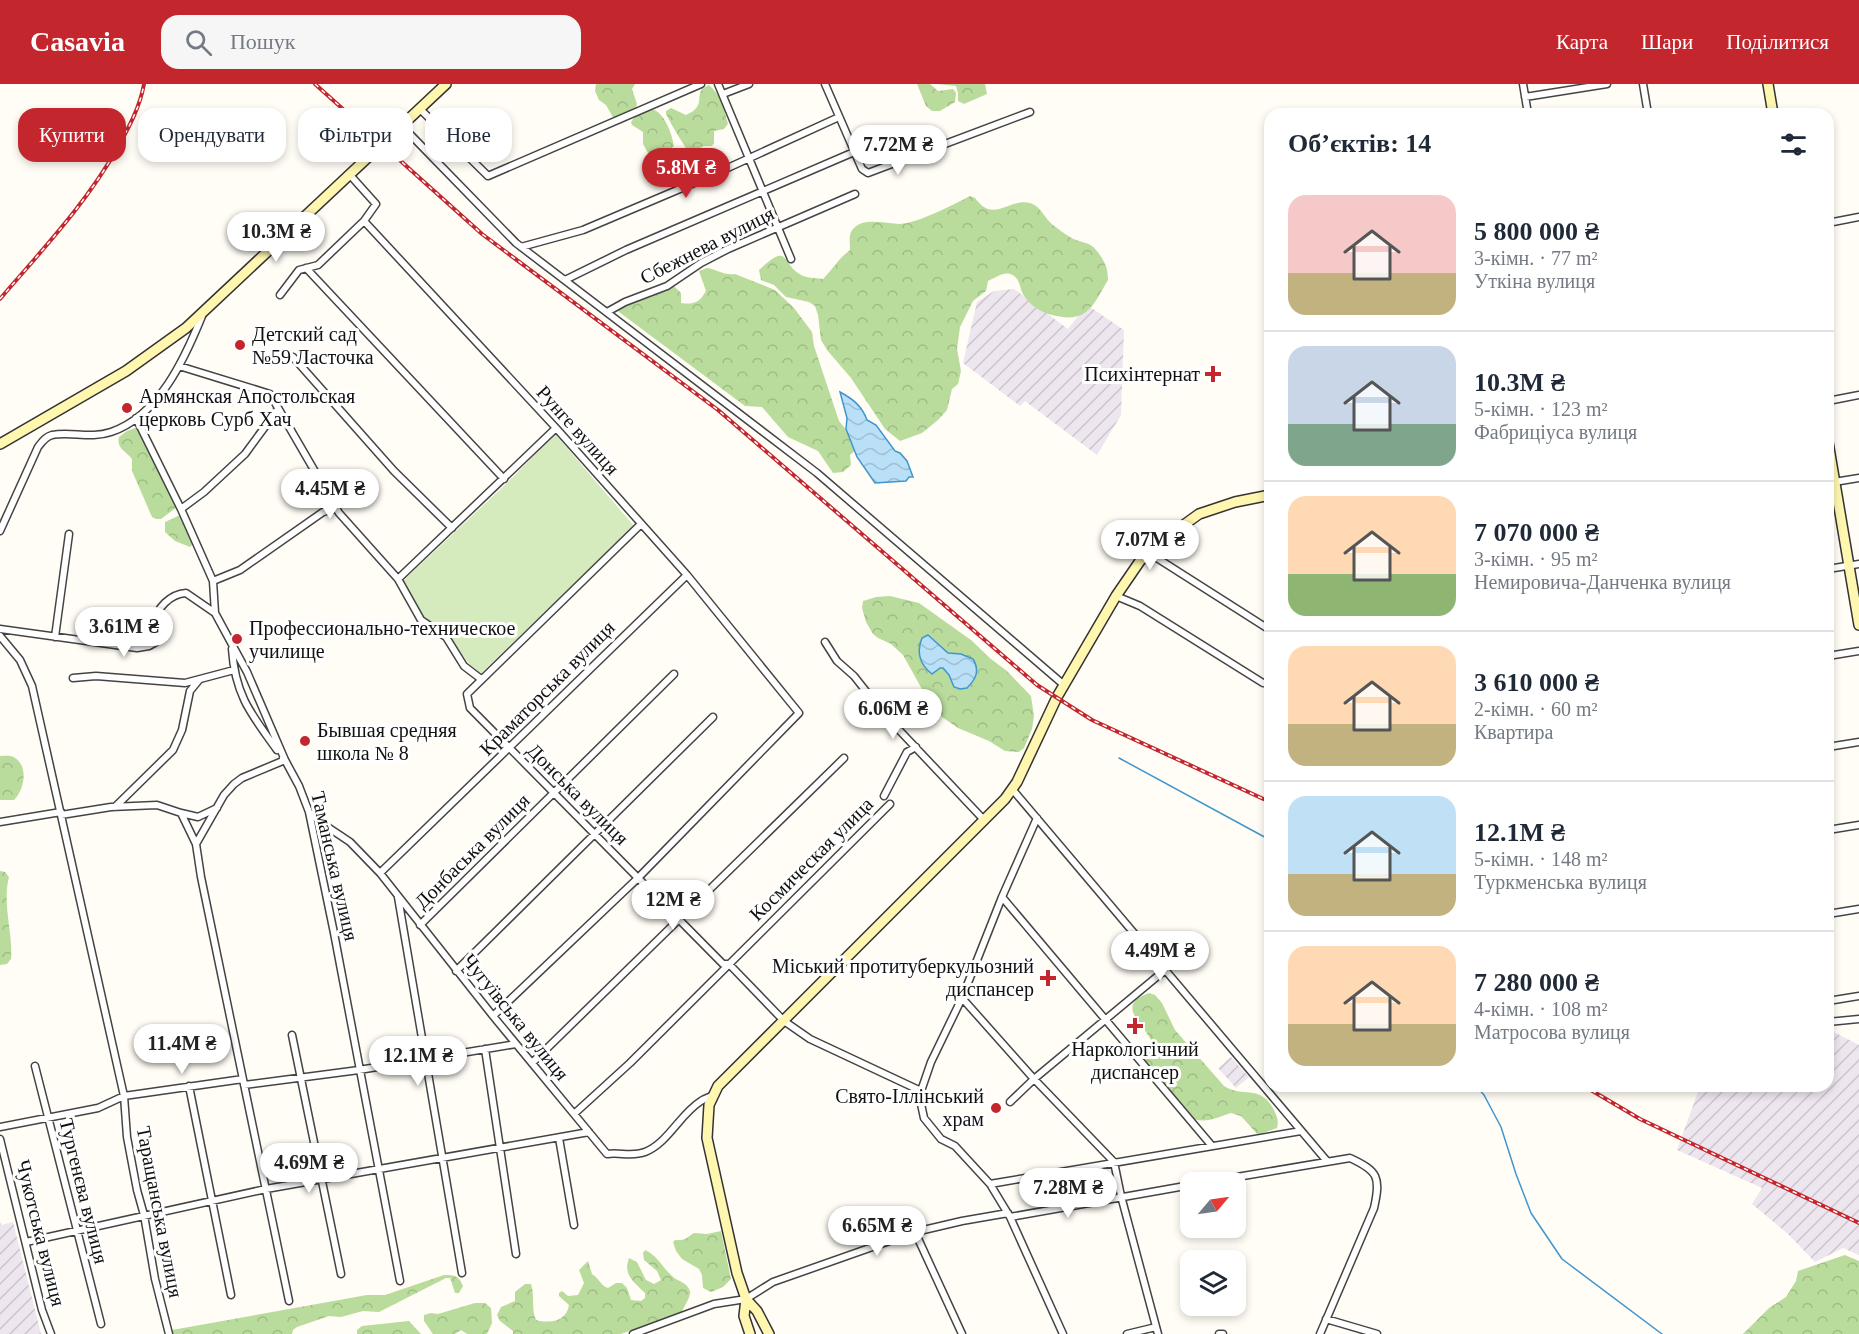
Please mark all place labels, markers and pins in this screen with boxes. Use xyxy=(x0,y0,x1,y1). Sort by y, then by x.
pin: 7.72M ₴ xyxy=(843,125,953,176)
pin: 5.8M ₴ xyxy=(637,148,735,199)
pin: 10.3M ₴ xyxy=(221,212,331,263)
place label: Детский сад №59 Ласточка xyxy=(252,323,374,368)
marker: Детский сад №59 Ласточка xyxy=(233,338,247,352)
place label: Психінтернат xyxy=(1084,363,1200,386)
marker: Психінтернат xyxy=(1204,365,1222,383)
place label: Армянская Апостольская церковь Сурб Хач xyxy=(139,385,355,431)
marker: Армянская Апостольская церковь Сурб Хач xyxy=(120,401,134,415)
pin: 4.45M ₴ xyxy=(275,469,385,520)
pin: 7.07M ₴ xyxy=(1095,520,1205,571)
pin: 3.61M ₴ xyxy=(69,607,179,658)
place label: Профессионально-техническое училище xyxy=(249,617,515,663)
marker: Профессионально-техническое училище xyxy=(230,632,244,646)
pin: 6.06M ₴ xyxy=(838,689,948,740)
place label: Бывшая средняя школа № 8 xyxy=(317,719,457,764)
marker: Бывшая средняя школа № 8 xyxy=(298,734,312,748)
pin: 12M ₴ xyxy=(631,880,715,931)
pin: 4.49M ₴ xyxy=(1105,931,1215,982)
place label: Міський протитуберкульозний диспансер xyxy=(772,955,1034,1001)
marker: Міський протитуберкульозний диспансер xyxy=(1039,969,1057,987)
marker: Наркологічний диспансер xyxy=(1126,1017,1144,1035)
pin: 11.4M ₴ xyxy=(127,1024,237,1075)
pin: 12.1M ₴ xyxy=(363,1036,473,1087)
place label: Наркологічний диспансер xyxy=(1071,1038,1199,1084)
place label: Свято-Іллінський храм xyxy=(835,1085,984,1131)
marker: Свято-Іллінський храм xyxy=(989,1101,1003,1115)
pin: 4.69M ₴ xyxy=(254,1143,364,1194)
pin: 7.28M ₴ xyxy=(1013,1168,1123,1219)
pin: 6.65M ₴ xyxy=(822,1206,932,1257)

